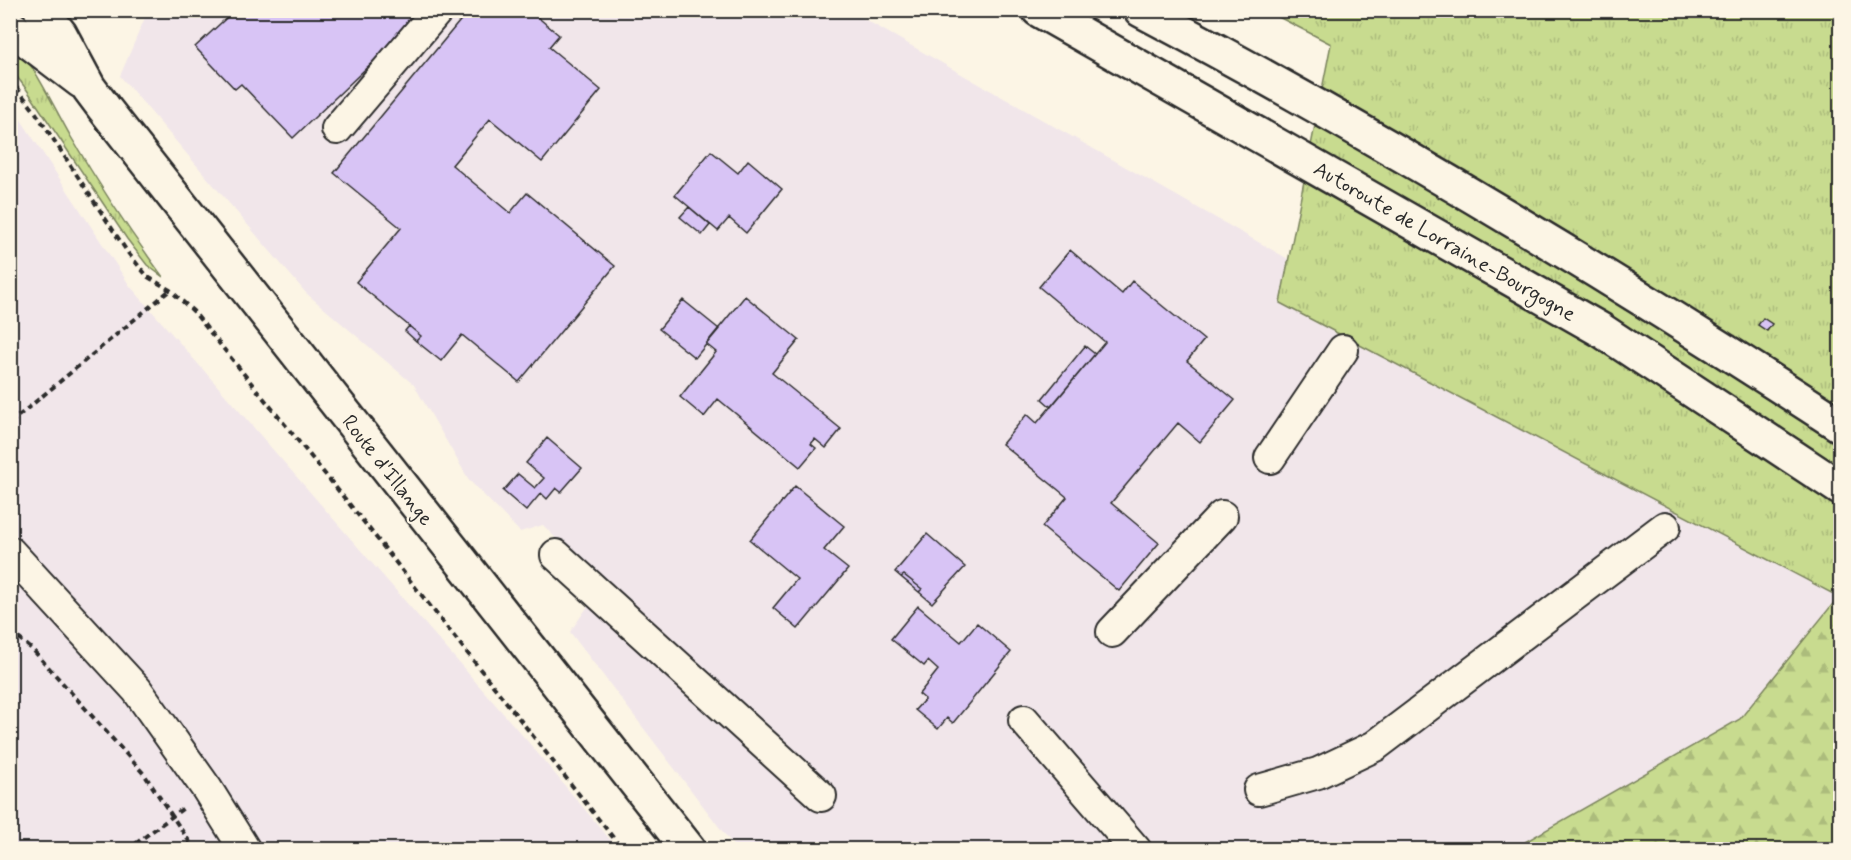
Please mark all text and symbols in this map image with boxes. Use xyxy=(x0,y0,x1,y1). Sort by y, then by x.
street label: Autoroute de Lorraine-Bourgogne xyxy=(1308,155,1581,329)
street label: Route d'Illange xyxy=(335,409,440,532)

